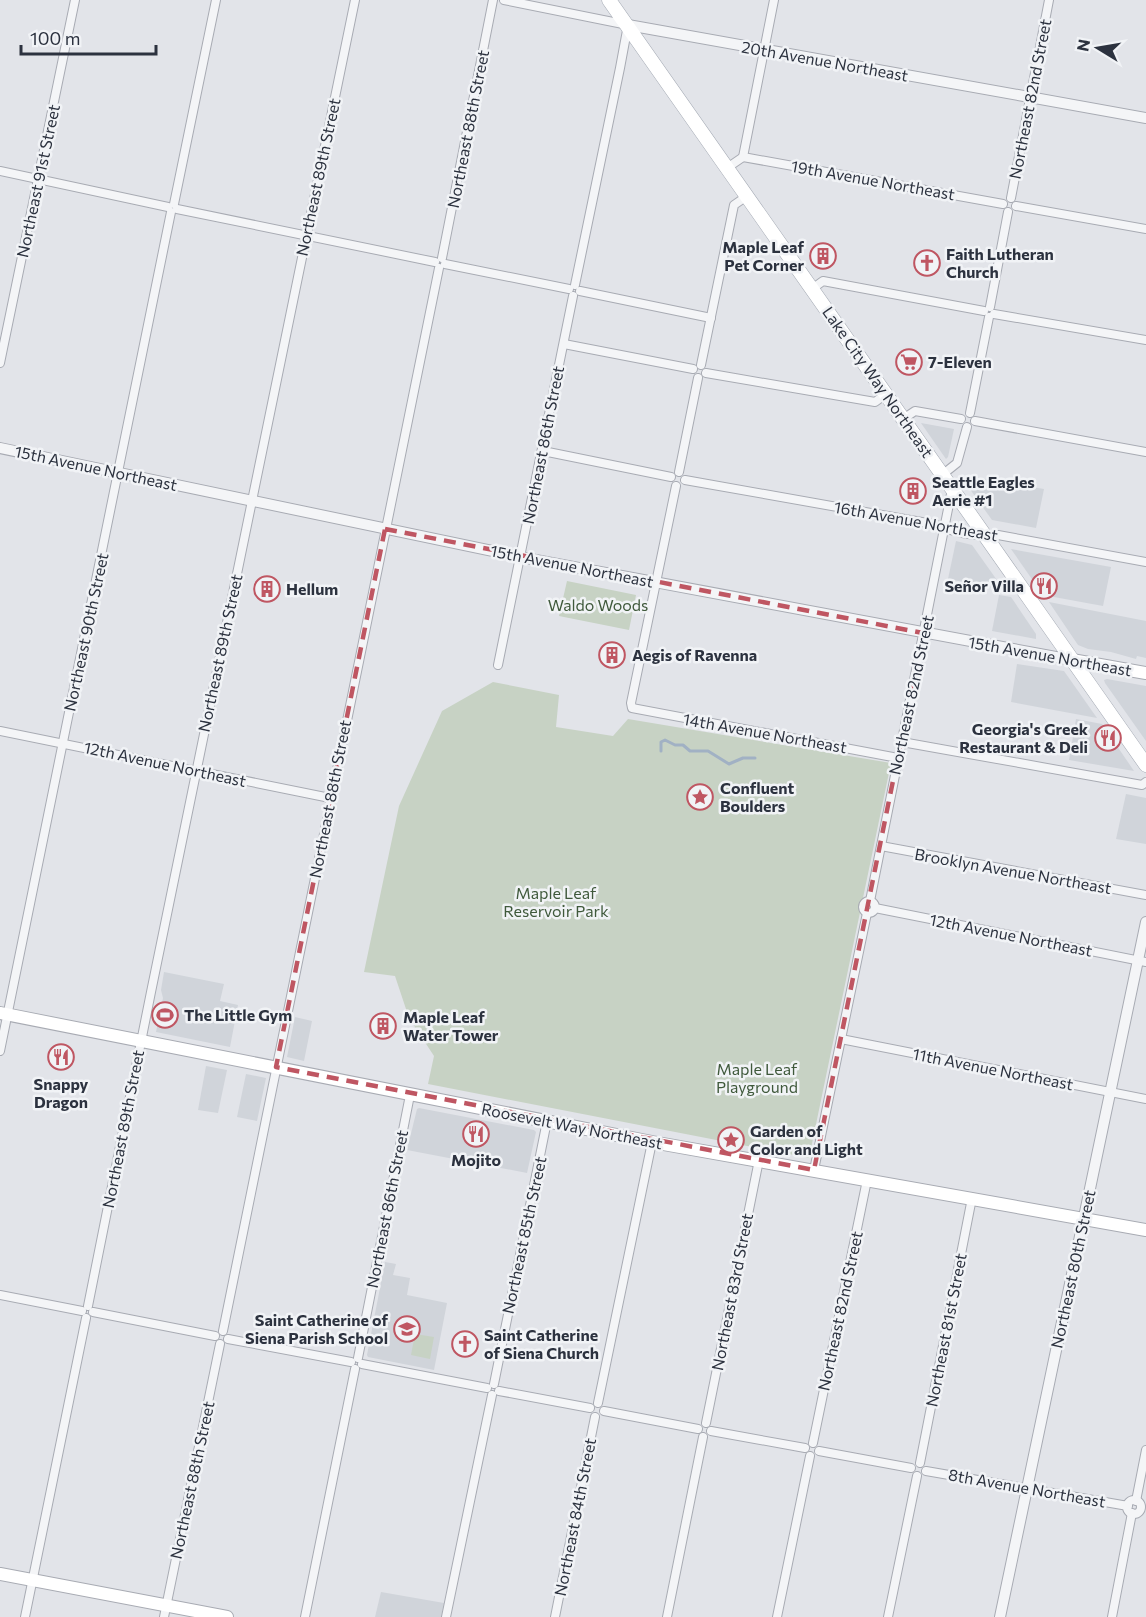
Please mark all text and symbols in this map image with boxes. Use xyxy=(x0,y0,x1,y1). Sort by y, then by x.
street label: Northeast 82nd Street xyxy=(1005,17,1054,181)
scale bar xyxy=(21,18,156,56)
north arrow xyxy=(1068,18,1128,78)
text: 100 m xyxy=(30,27,80,49)
street label: 20th Avenue Northeast xyxy=(740,36,910,85)
text: N xyxy=(1072,37,1093,53)
street label: Northeast 88th Street xyxy=(443,48,492,210)
street label: Northeast 89th Street xyxy=(291,96,344,258)
street label: Northeast 91st Street xyxy=(12,102,63,259)
street label: 19th Avenue Northeast xyxy=(790,156,957,203)
place label: Maple Leaf Pet Corner xyxy=(722,237,804,274)
building icon: Maple Leaf Pet Corner xyxy=(808,241,838,271)
place label: Faith Lutheran Church xyxy=(946,244,1054,281)
church icon: Faith Lutheran Church xyxy=(912,248,942,278)
street label: Lake City Way Northeast xyxy=(819,303,938,461)
supermarket icon: 7-Eleven xyxy=(894,347,924,377)
place label: 7-Eleven xyxy=(928,352,992,371)
street label: Northeast 86th Street xyxy=(518,364,567,526)
street label: 15th Avenue Northeast xyxy=(13,441,179,494)
place label: Seattle Eagles Aerie #1 xyxy=(932,472,1035,509)
building icon: Seattle Eagles Aerie #1 xyxy=(898,476,928,506)
street label: 16th Avenue Northeast xyxy=(833,497,1000,544)
street label: 15th Avenue Northeast xyxy=(489,540,656,591)
street label: Northeast 90th Street xyxy=(59,550,112,713)
restaurant icon: Señor Villa xyxy=(1029,571,1059,601)
street label: Northeast 89th Street xyxy=(193,572,246,734)
building icon: Hellum xyxy=(252,574,282,604)
place label: Señor Villa xyxy=(945,576,1024,595)
place label: Hellum xyxy=(286,579,338,598)
park label: Waldo Woods xyxy=(548,595,648,614)
street label: Northeast 82nd Street xyxy=(884,613,937,776)
street label: 15th Avenue Northeast xyxy=(967,632,1134,679)
building icon: Aegis of Ravenna xyxy=(597,640,627,670)
place label: Aegis of Ravenna xyxy=(632,645,757,664)
street label: 14th Avenue Northeast xyxy=(682,709,849,756)
street label: Northeast 88th Street xyxy=(305,718,354,880)
place label: Georgia's Greek Restaurant & Deli xyxy=(959,719,1089,756)
restaurant icon: Georgia's Greek Restaurant & Deli xyxy=(1093,723,1123,753)
street label: 12th Avenue Northeast xyxy=(82,737,248,790)
place label: Confluent Boulders xyxy=(720,778,794,815)
place icon: Confluent Boulders xyxy=(685,782,715,812)
street label: Brooklyn Avenue Northeast xyxy=(913,844,1113,897)
park label: Maple Leaf Reservoir Park xyxy=(503,883,609,920)
street label: 12th Avenue Northeast xyxy=(928,909,1094,960)
sports icon: The Little Gym xyxy=(150,1000,180,1030)
place label: The Little Gym xyxy=(184,1005,292,1024)
place label: Maple Leaf Water Tower xyxy=(403,1007,499,1044)
building icon: Maple Leaf Water Tower xyxy=(368,1011,398,1041)
restaurant icon: Snappy Dragon xyxy=(46,1042,76,1072)
street label: 11th Avenue Northeast xyxy=(911,1044,1075,1093)
street label: Northeast 89th Street xyxy=(98,1048,147,1210)
park label: Maple Leaf Playground xyxy=(716,1059,798,1096)
place label: Snappy Dragon xyxy=(34,1074,89,1111)
street label: Roosevelt Way Northeast xyxy=(480,1099,665,1152)
restaurant icon: Mojito xyxy=(461,1119,491,1149)
place label: Garden of Color and Light xyxy=(750,1121,863,1158)
place icon: Garden of Color and Light xyxy=(716,1125,746,1155)
street label: Northeast 86th Street xyxy=(362,1128,411,1290)
place label: Mojito xyxy=(451,1150,501,1169)
street label: Northeast 85th Street xyxy=(498,1154,550,1315)
street label: Northeast 80th Street xyxy=(1046,1187,1099,1350)
street label: Northeast 83rd Street xyxy=(707,1211,756,1372)
street label: Northeast 82nd Street xyxy=(813,1229,866,1392)
street label: Northeast 81st Street xyxy=(921,1251,970,1408)
place label: Saint Catherine of Siena Parish School xyxy=(245,1310,388,1347)
school or university icon: Saint Catherine of Siena Parish School xyxy=(392,1314,422,1344)
place label: Saint Catherine of Siena Church xyxy=(484,1325,599,1362)
church icon: Saint Catherine of Siena Church xyxy=(450,1329,480,1359)
street label: Northeast 88th Street xyxy=(165,1399,218,1561)
street label: Northeast 84th Street xyxy=(550,1436,599,1598)
street label: 8th Avenue Northeast xyxy=(947,1464,1108,1511)

